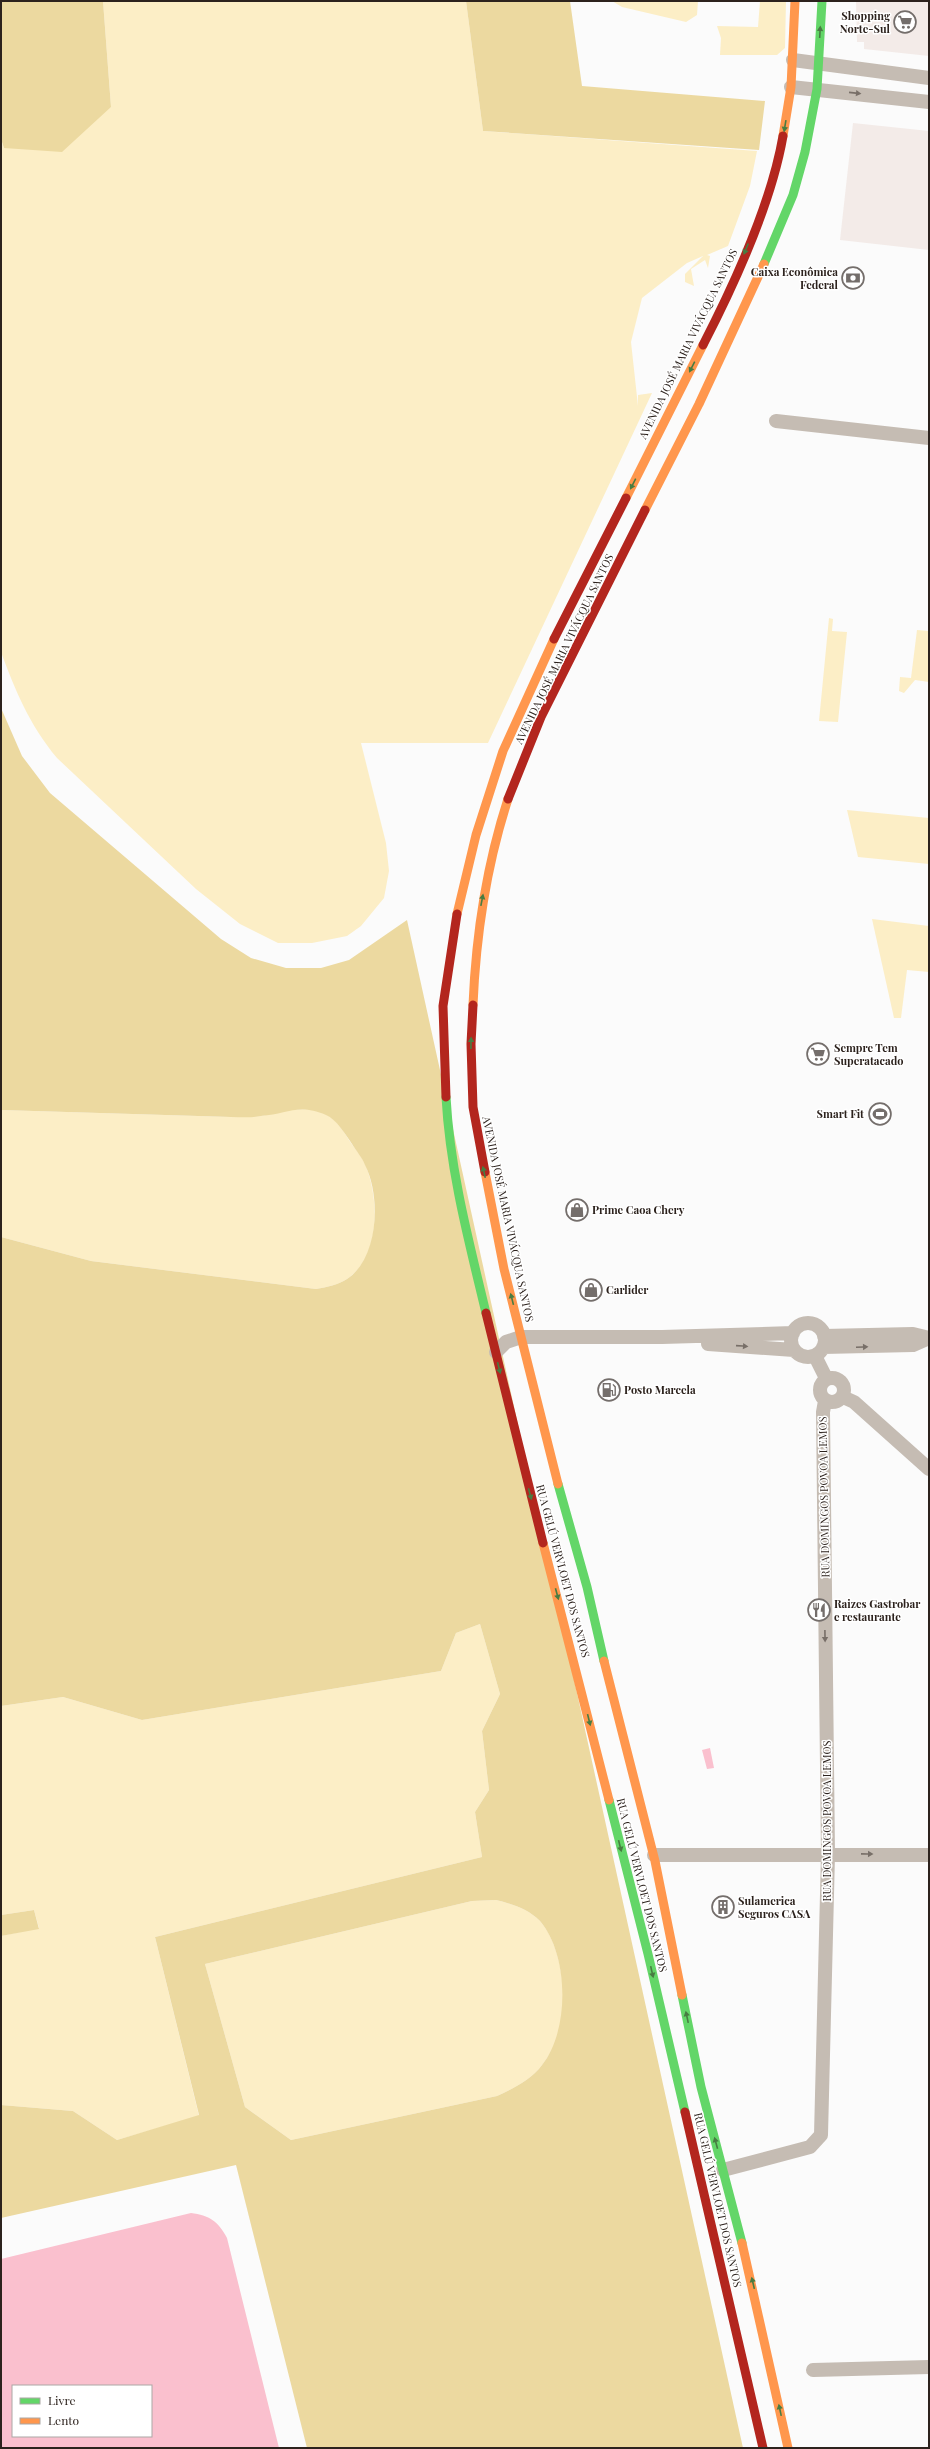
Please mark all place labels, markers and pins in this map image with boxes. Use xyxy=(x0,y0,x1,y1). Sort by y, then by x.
place label: Shopping Norte-Sul xyxy=(840,8,891,36)
supermarket icon: Shopping Norte-Sul xyxy=(892,9,918,35)
place label: Caixa Econômica Federal xyxy=(751,264,839,292)
bank icon: Caixa Econômica Federal xyxy=(840,265,866,291)
place label: Sempre Tem Superatacado xyxy=(834,1040,904,1068)
supermarket icon: Sempre Tem Superatacado xyxy=(805,1041,831,1067)
sports icon: Smart Fit xyxy=(867,1101,893,1127)
place label: Smart Fit xyxy=(817,1106,864,1121)
shop icon: Prime Caoa Chery xyxy=(564,1197,590,1223)
place label: Prime Caoa Chery xyxy=(592,1202,685,1217)
shop icon: Carlider xyxy=(578,1277,604,1303)
place label: Carlider xyxy=(606,1282,649,1297)
fuel station icon: Posto Marcela xyxy=(596,1377,622,1403)
place label: Posto Marcela xyxy=(624,1382,696,1397)
place label: Raizes Gastrobar e restaurante xyxy=(834,1596,921,1624)
restaurant icon: Raizes Gastrobar e restaurante xyxy=(806,1597,832,1623)
place label: Sulamerica Seguros CASA xyxy=(738,1893,811,1921)
building icon: Sulamerica Seguros CASA xyxy=(710,1894,736,1920)

